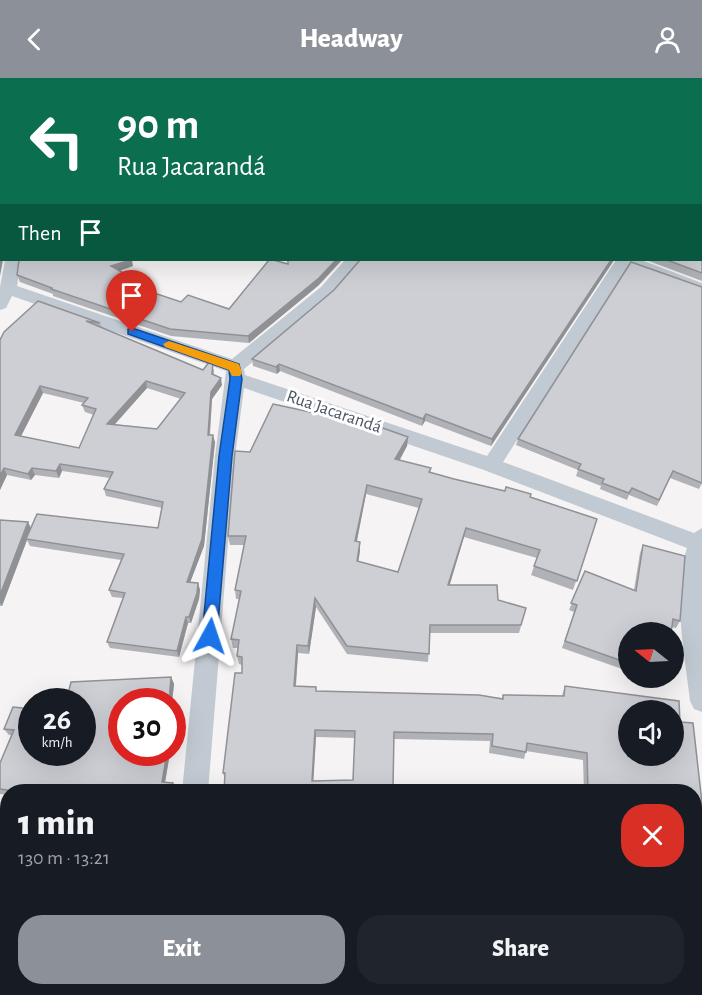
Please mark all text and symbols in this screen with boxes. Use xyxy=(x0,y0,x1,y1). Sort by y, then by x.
icon: back xyxy=(18,23,51,56)
icon: person xyxy=(651,23,684,56)
text: Headway xyxy=(299,25,403,52)
icon: left xyxy=(18,102,96,180)
text: 90 m xyxy=(117,104,199,146)
text: Rua Jacarandá xyxy=(117,153,266,180)
icon: arrive xyxy=(74,216,107,249)
text: Then xyxy=(18,222,62,244)
pin xyxy=(106,270,157,332)
icon: arrive xyxy=(115,279,148,312)
street label: Rua Jacarandá xyxy=(284,387,384,437)
position arrow xyxy=(178,604,242,668)
north arrow xyxy=(618,622,684,688)
map controls xyxy=(618,622,684,766)
speed limit sign: 30 xyxy=(108,688,186,766)
button: sound xyxy=(618,700,684,766)
text: 26 xyxy=(43,705,71,735)
text: km/h xyxy=(42,735,72,750)
button: close xyxy=(621,804,684,867)
text: 1 min xyxy=(18,805,95,841)
text: 130 m · 13:21 xyxy=(18,848,110,868)
button: Exit xyxy=(18,915,345,984)
button: Share xyxy=(357,915,684,984)

